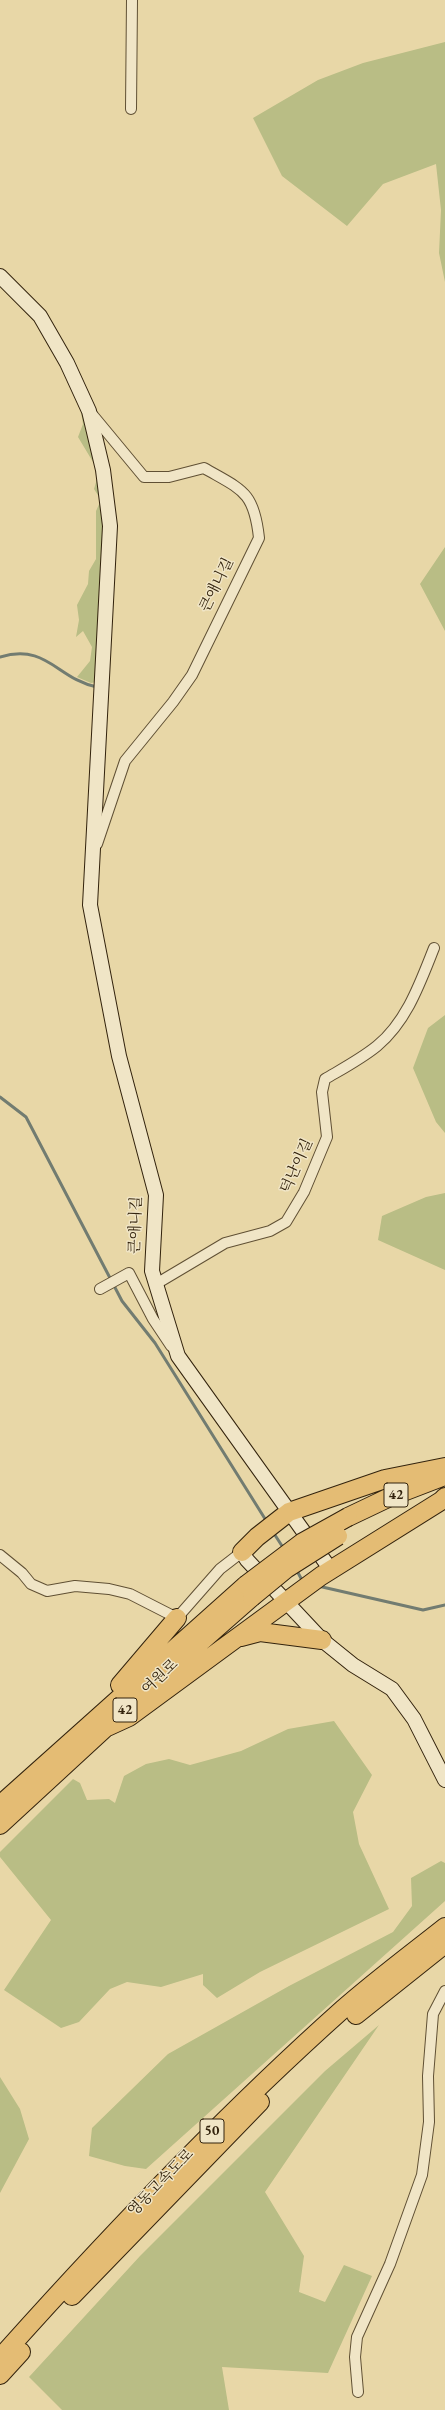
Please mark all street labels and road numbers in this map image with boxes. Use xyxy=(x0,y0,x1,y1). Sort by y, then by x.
street label: 큰애니길 xyxy=(196,555,238,615)
street label: 덕난이길 xyxy=(277,1136,317,1196)
street label: 큰애니길 xyxy=(126,1196,146,1254)
road number: 42 xyxy=(384,1483,408,1507)
street label: 여원로 xyxy=(138,1656,182,1698)
road number: 42 xyxy=(113,1698,137,1722)
road number: 50 xyxy=(200,2119,224,2143)
street label: 영동고속도로 xyxy=(124,2145,198,2221)

